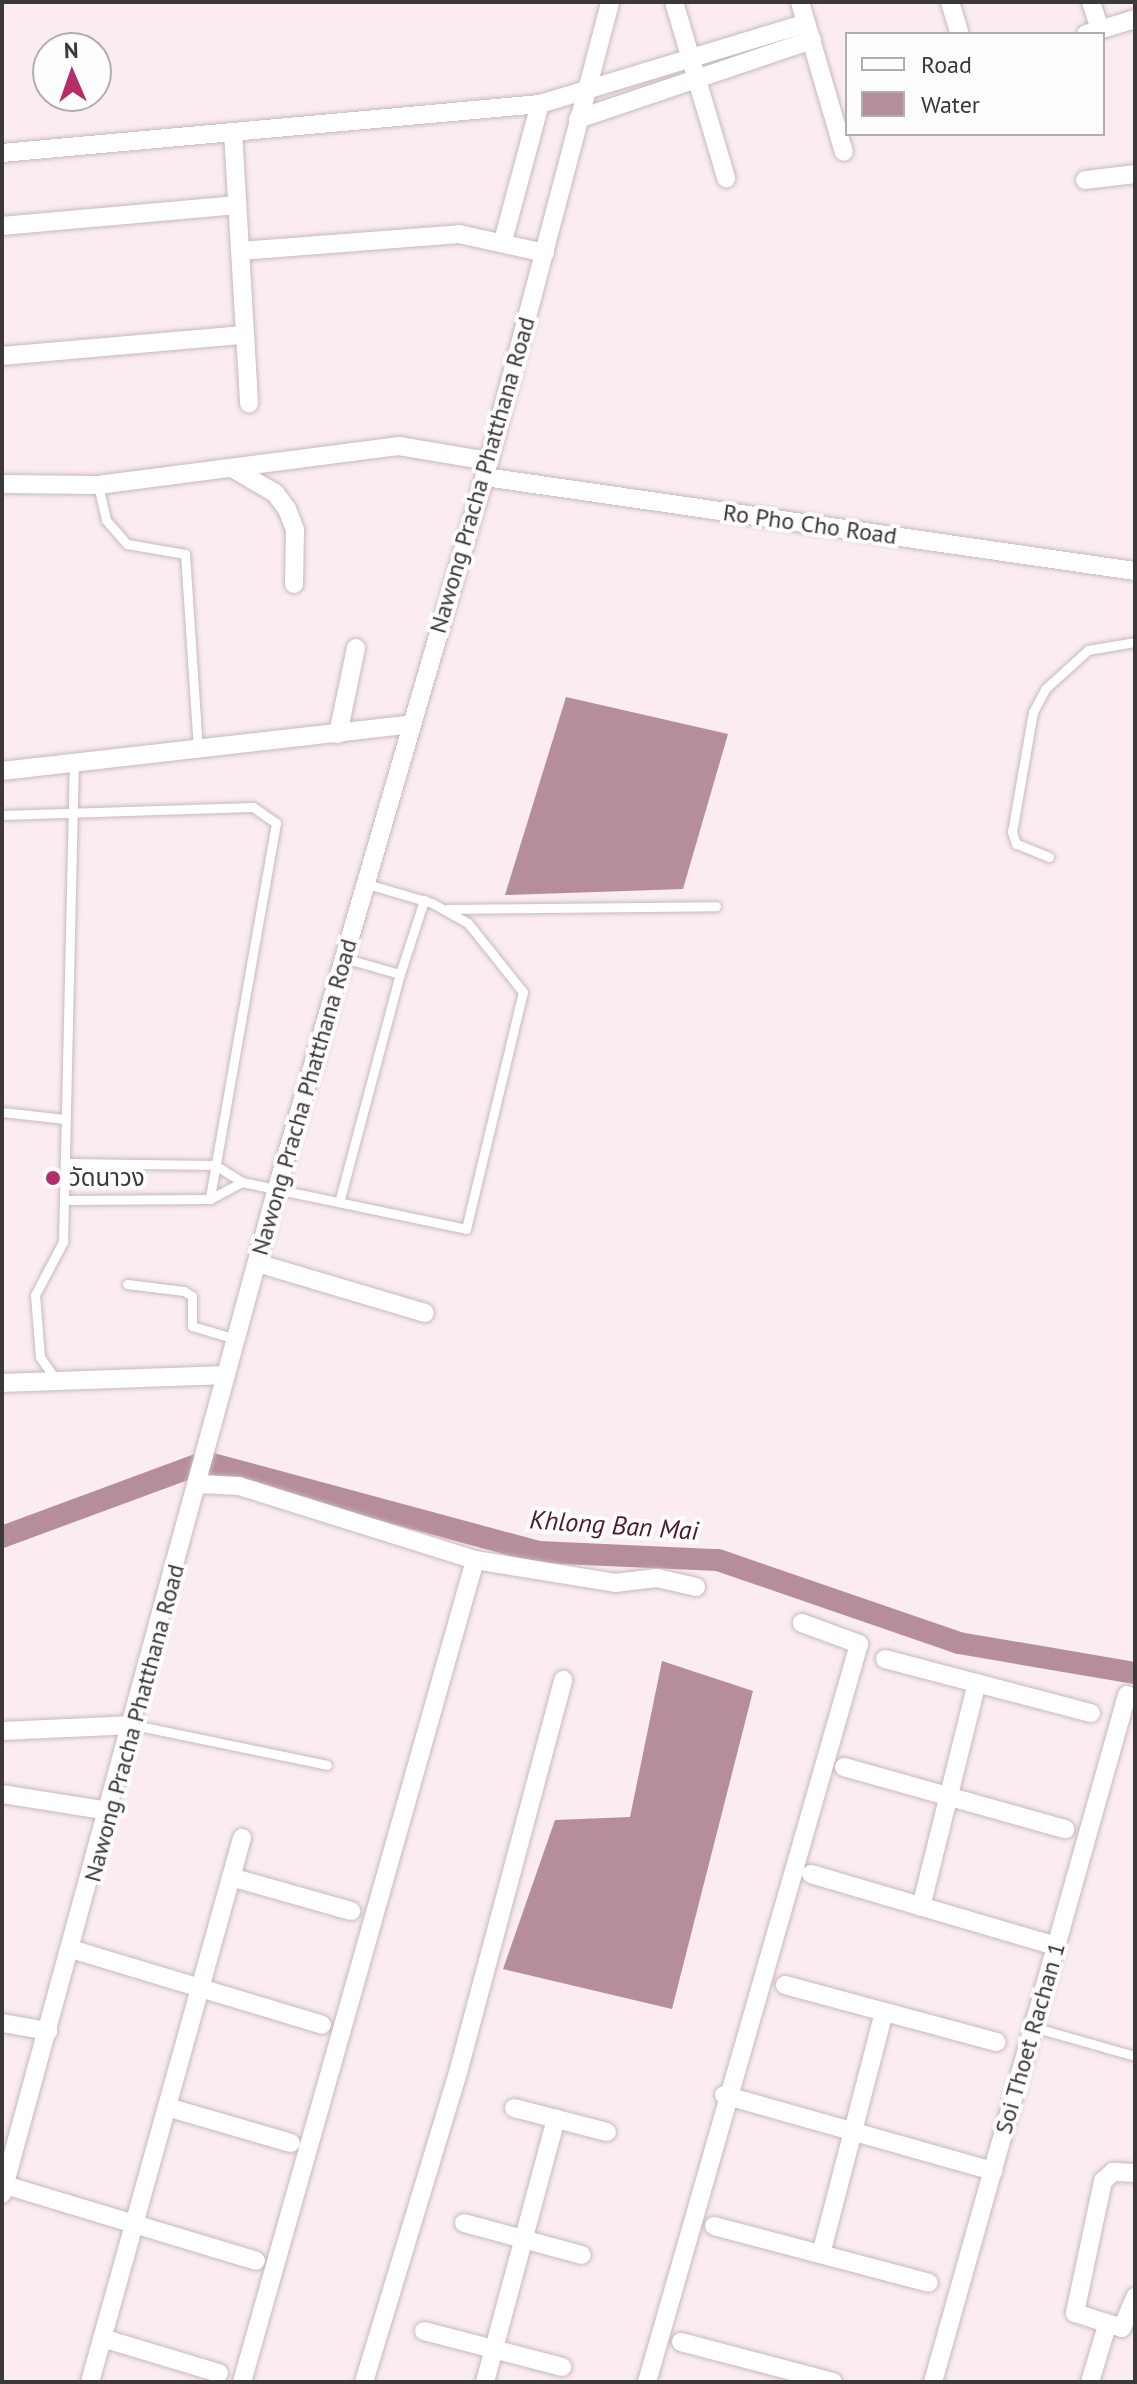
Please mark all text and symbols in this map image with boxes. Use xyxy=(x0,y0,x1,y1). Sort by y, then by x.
north arrow xyxy=(32,32,112,112)
legend xyxy=(845,32,1105,136)
text: N xyxy=(64,36,79,64)
text: Road xyxy=(921,49,972,80)
text: Water xyxy=(921,89,980,120)
street label: Nawong Pracha Phatthana Road xyxy=(423,314,541,636)
street label: Ro Pho Cho Road xyxy=(721,498,899,550)
street label: Nawong Pracha Phatthana Road xyxy=(245,936,363,1258)
place label: วัดนาวง xyxy=(69,1164,145,1192)
marker: วัดนาวง xyxy=(44,1169,62,1187)
water label: Khlong Ban Mai xyxy=(529,1504,699,1546)
street label: Nawong Pracha Phatthana Road xyxy=(78,1561,190,1885)
street label: Soi Thoet Rachan 1 xyxy=(989,1938,1071,2138)

